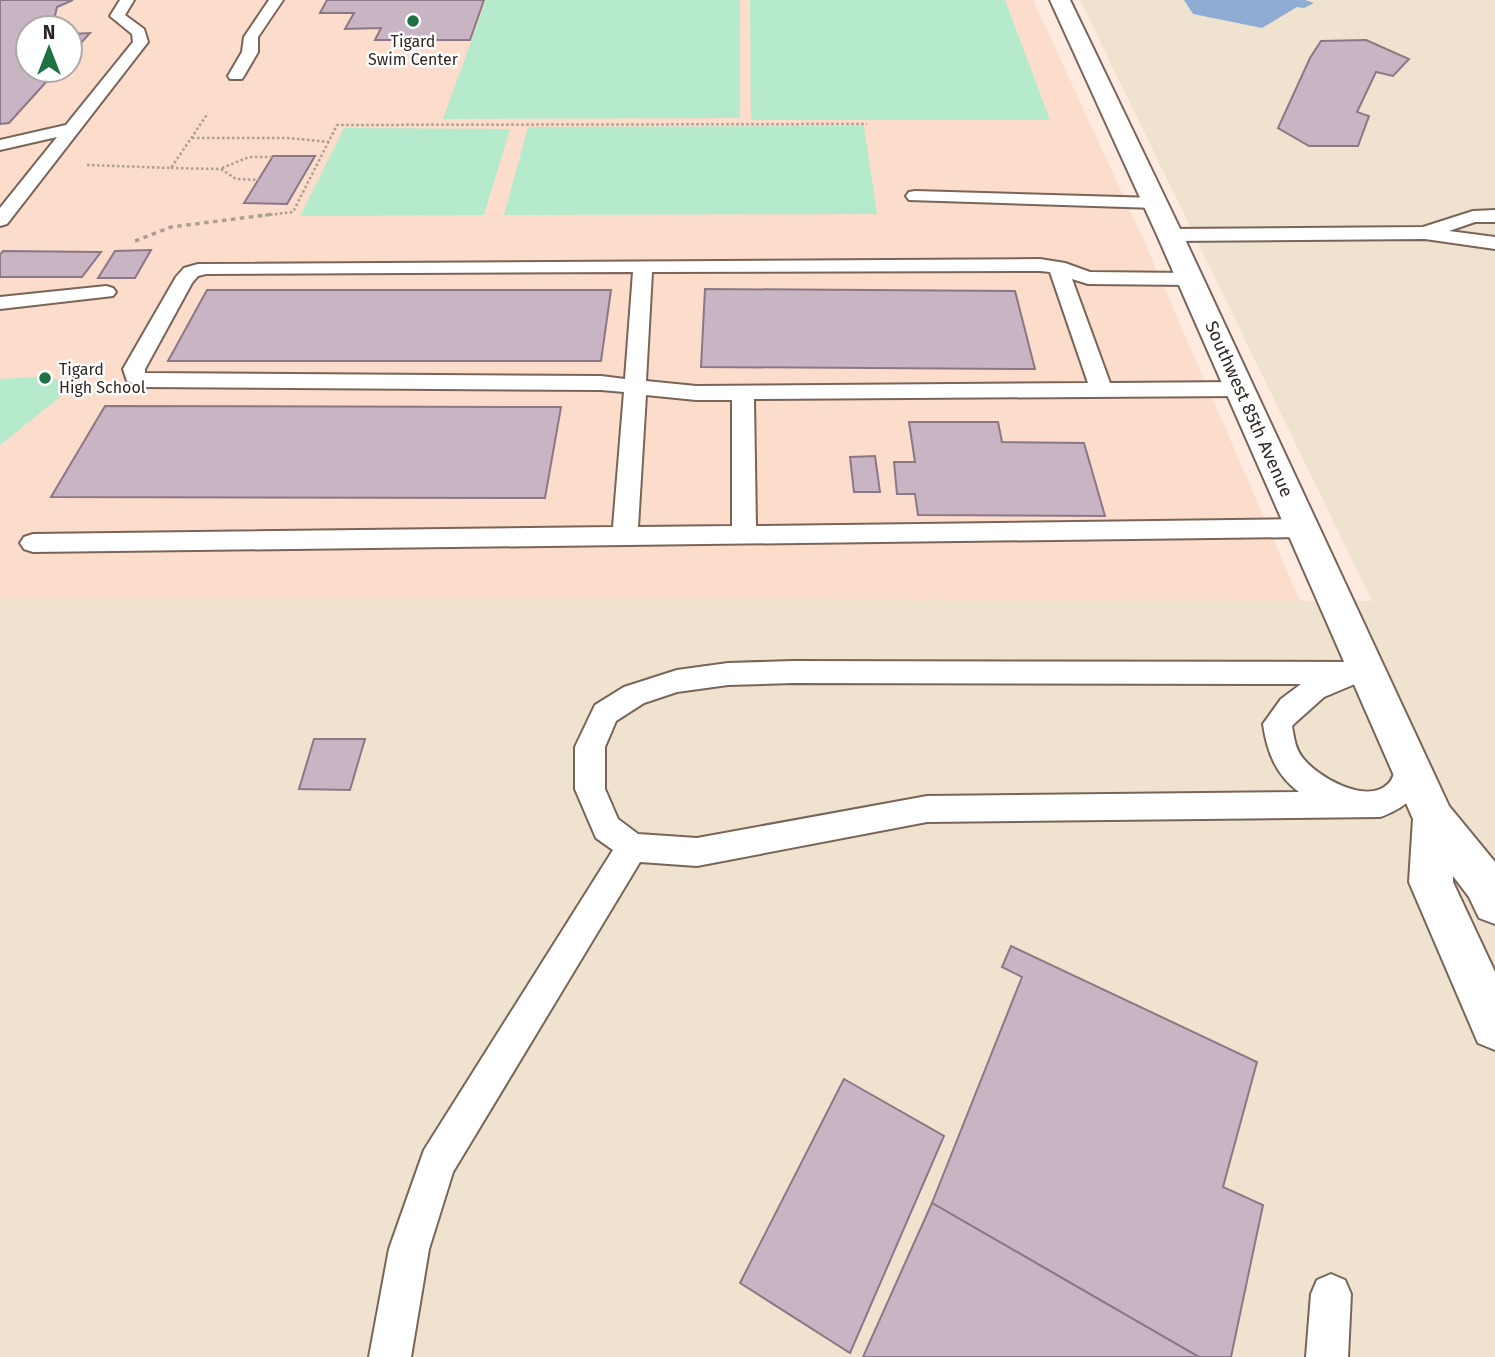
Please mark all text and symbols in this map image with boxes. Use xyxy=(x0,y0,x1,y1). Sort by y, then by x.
marker: Tigard Swim Center xyxy=(405,13,421,29)
north arrow xyxy=(14,14,84,84)
text: N xyxy=(43,21,55,44)
place label: Tigard Swim Center xyxy=(368,32,459,69)
street label: Southwest 85th Avenue xyxy=(1200,317,1298,501)
place label: Tigard High School xyxy=(59,360,146,397)
marker: Tigard High School xyxy=(37,370,53,386)

